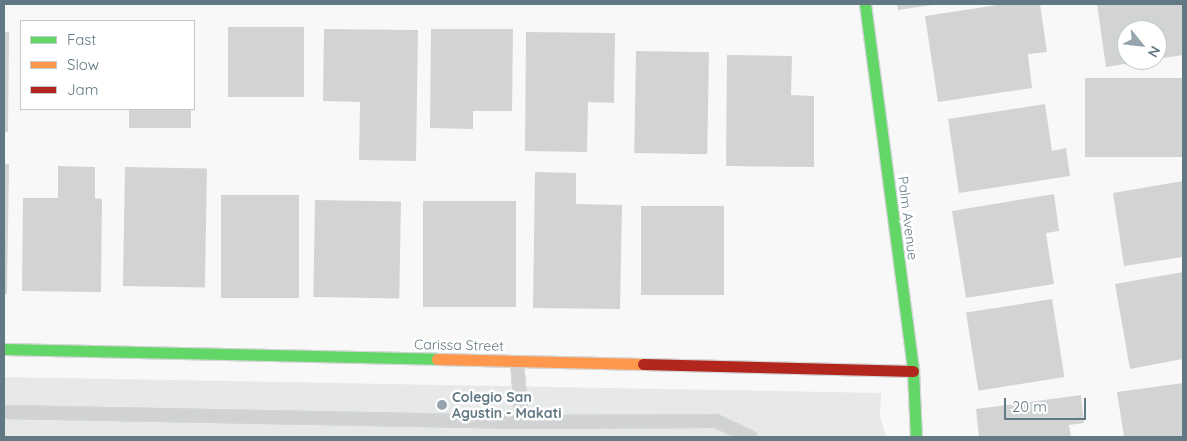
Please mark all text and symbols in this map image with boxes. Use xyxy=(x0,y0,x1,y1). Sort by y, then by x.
legend xyxy=(20,20,195,110)
north arrow xyxy=(1117,20,1167,70)
text: Fast xyxy=(67,30,96,49)
text: N xyxy=(1144,43,1165,61)
text: Slow xyxy=(67,55,99,74)
text: Jam xyxy=(67,80,98,99)
street label: Palm Avenue xyxy=(895,175,921,261)
street label: Carissa Street xyxy=(414,336,504,354)
scale bar xyxy=(1007,388,1090,420)
place label: Colegio San Agustin - Makati xyxy=(452,389,561,422)
text: 20 m xyxy=(1012,397,1047,416)
marker: Colegio San Agustin - Makati xyxy=(436,399,448,411)

